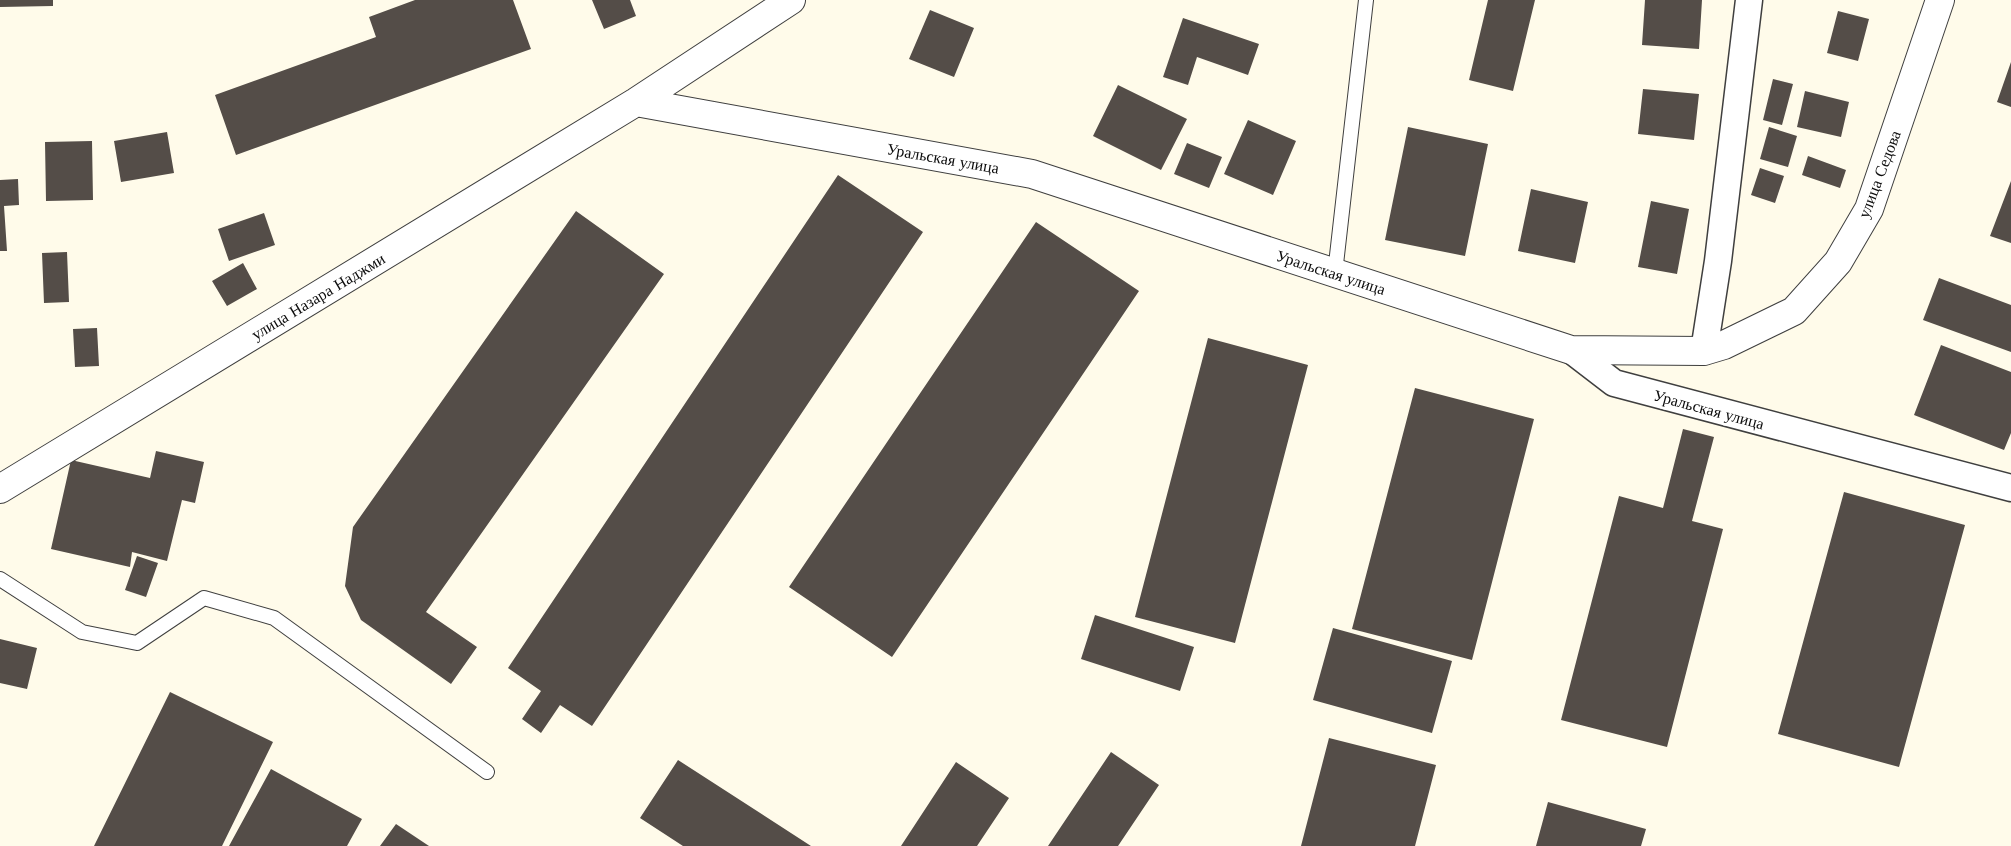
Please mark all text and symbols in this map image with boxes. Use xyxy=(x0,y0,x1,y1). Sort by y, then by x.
street label: улица Седова xyxy=(1853,127,1905,221)
street label: Уральская улица xyxy=(885,138,1001,178)
street label: Уральская улица xyxy=(1274,245,1388,299)
street label: улица Назара Наджми xyxy=(248,248,389,344)
street label: Уральская улица xyxy=(1652,385,1766,433)

